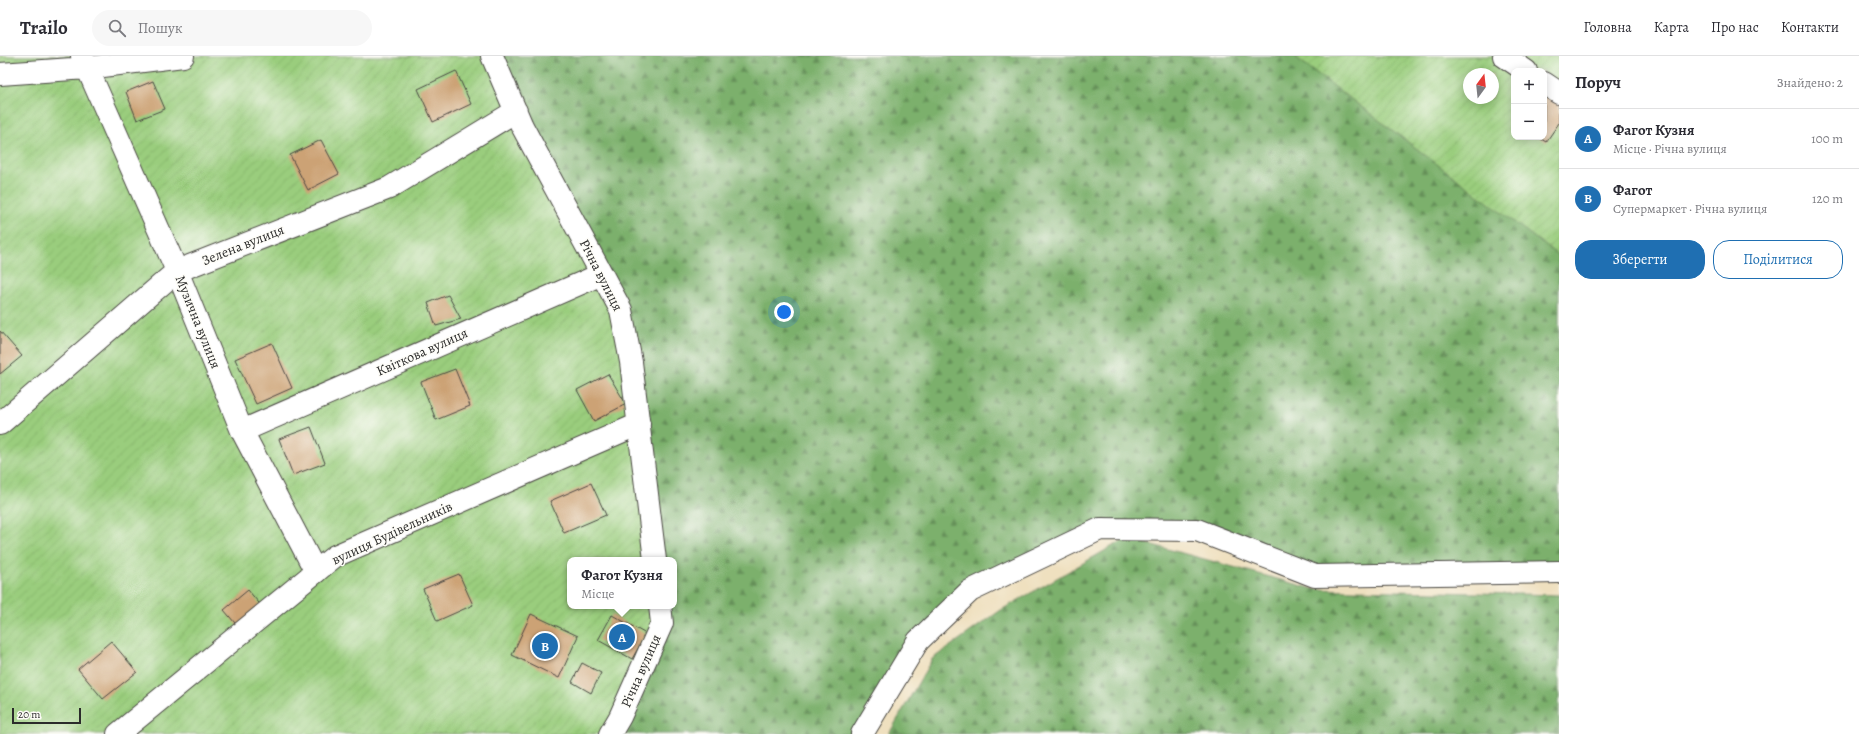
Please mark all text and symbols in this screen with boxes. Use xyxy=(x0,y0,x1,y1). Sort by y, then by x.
search box xyxy=(92,10,372,46)
text: Trailo xyxy=(20,15,68,41)
icon: search xyxy=(106,17,128,39)
text: Пошук xyxy=(138,18,183,38)
text: Головна xyxy=(1583,18,1632,37)
text: Карта xyxy=(1654,18,1689,37)
text: Про нас xyxy=(1711,18,1759,37)
text: Контакти xyxy=(1781,18,1839,37)
north arrow xyxy=(1463,68,1499,104)
map controls xyxy=(1511,68,1547,140)
button: + xyxy=(1511,68,1547,104)
text: Поруч xyxy=(1575,71,1621,94)
text: Знайдено: 2 xyxy=(1777,74,1843,91)
button: − xyxy=(1511,104,1547,140)
text: Фагот Кузня xyxy=(1613,120,1695,140)
text: A xyxy=(1584,130,1592,147)
text: 100 m xyxy=(1811,130,1843,147)
text: Місце · Річна вулиця xyxy=(1613,140,1727,157)
text: Фагот xyxy=(1613,180,1652,200)
text: B xyxy=(1584,190,1592,207)
text: 120 m xyxy=(1812,190,1843,207)
text: Супермаркет · Річна вулиця xyxy=(1613,200,1767,217)
street label: Зелена вулиця xyxy=(199,220,287,270)
street label: Річна вулиця xyxy=(575,236,627,314)
button: Зберегти xyxy=(1575,240,1705,279)
button: Поділитися xyxy=(1713,240,1843,279)
street label: Музична вулиця xyxy=(171,273,225,372)
your location xyxy=(774,302,794,322)
street label: Квіткова вулиця xyxy=(373,323,471,381)
street label: вулиця Будівельників xyxy=(328,496,456,569)
popup xyxy=(567,557,677,609)
text: Фагот Кузня xyxy=(581,565,663,585)
text: Місце xyxy=(581,585,615,602)
pin: A xyxy=(609,622,635,652)
pin: B xyxy=(532,631,558,661)
street label: Річна вулиця xyxy=(616,631,666,711)
scale bar xyxy=(12,706,81,725)
text: 20 m xyxy=(18,707,40,722)

